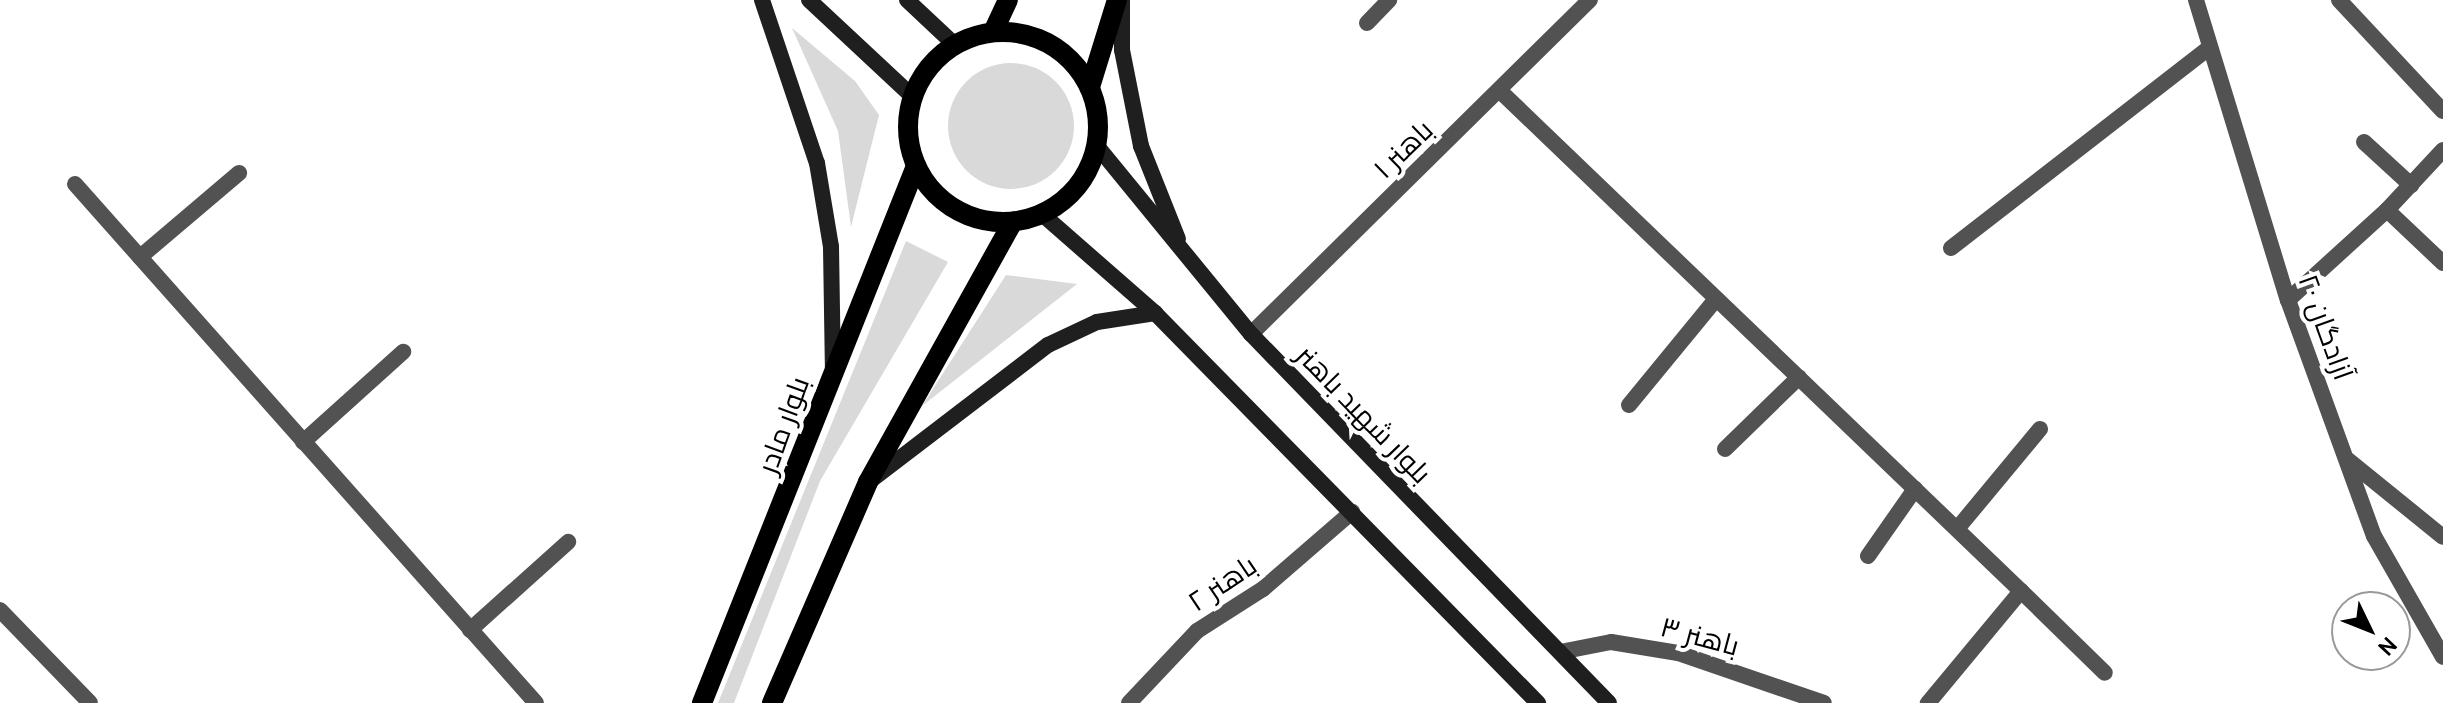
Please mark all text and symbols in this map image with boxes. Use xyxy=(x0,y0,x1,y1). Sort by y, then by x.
street label: باهنر ۱ xyxy=(1366,113,1440,185)
street label: آزادگان ۲۰ xyxy=(2291,270,2361,384)
street label: بلوار شهید باهنر xyxy=(1290,338,1438,490)
street label: بلوار مادر xyxy=(750,372,816,478)
street label: باهنر ۲ xyxy=(1181,548,1263,618)
north arrow xyxy=(2331,591,2411,671)
street label: باهنر ۳ xyxy=(1657,609,1743,663)
text: N xyxy=(2372,631,2403,661)

